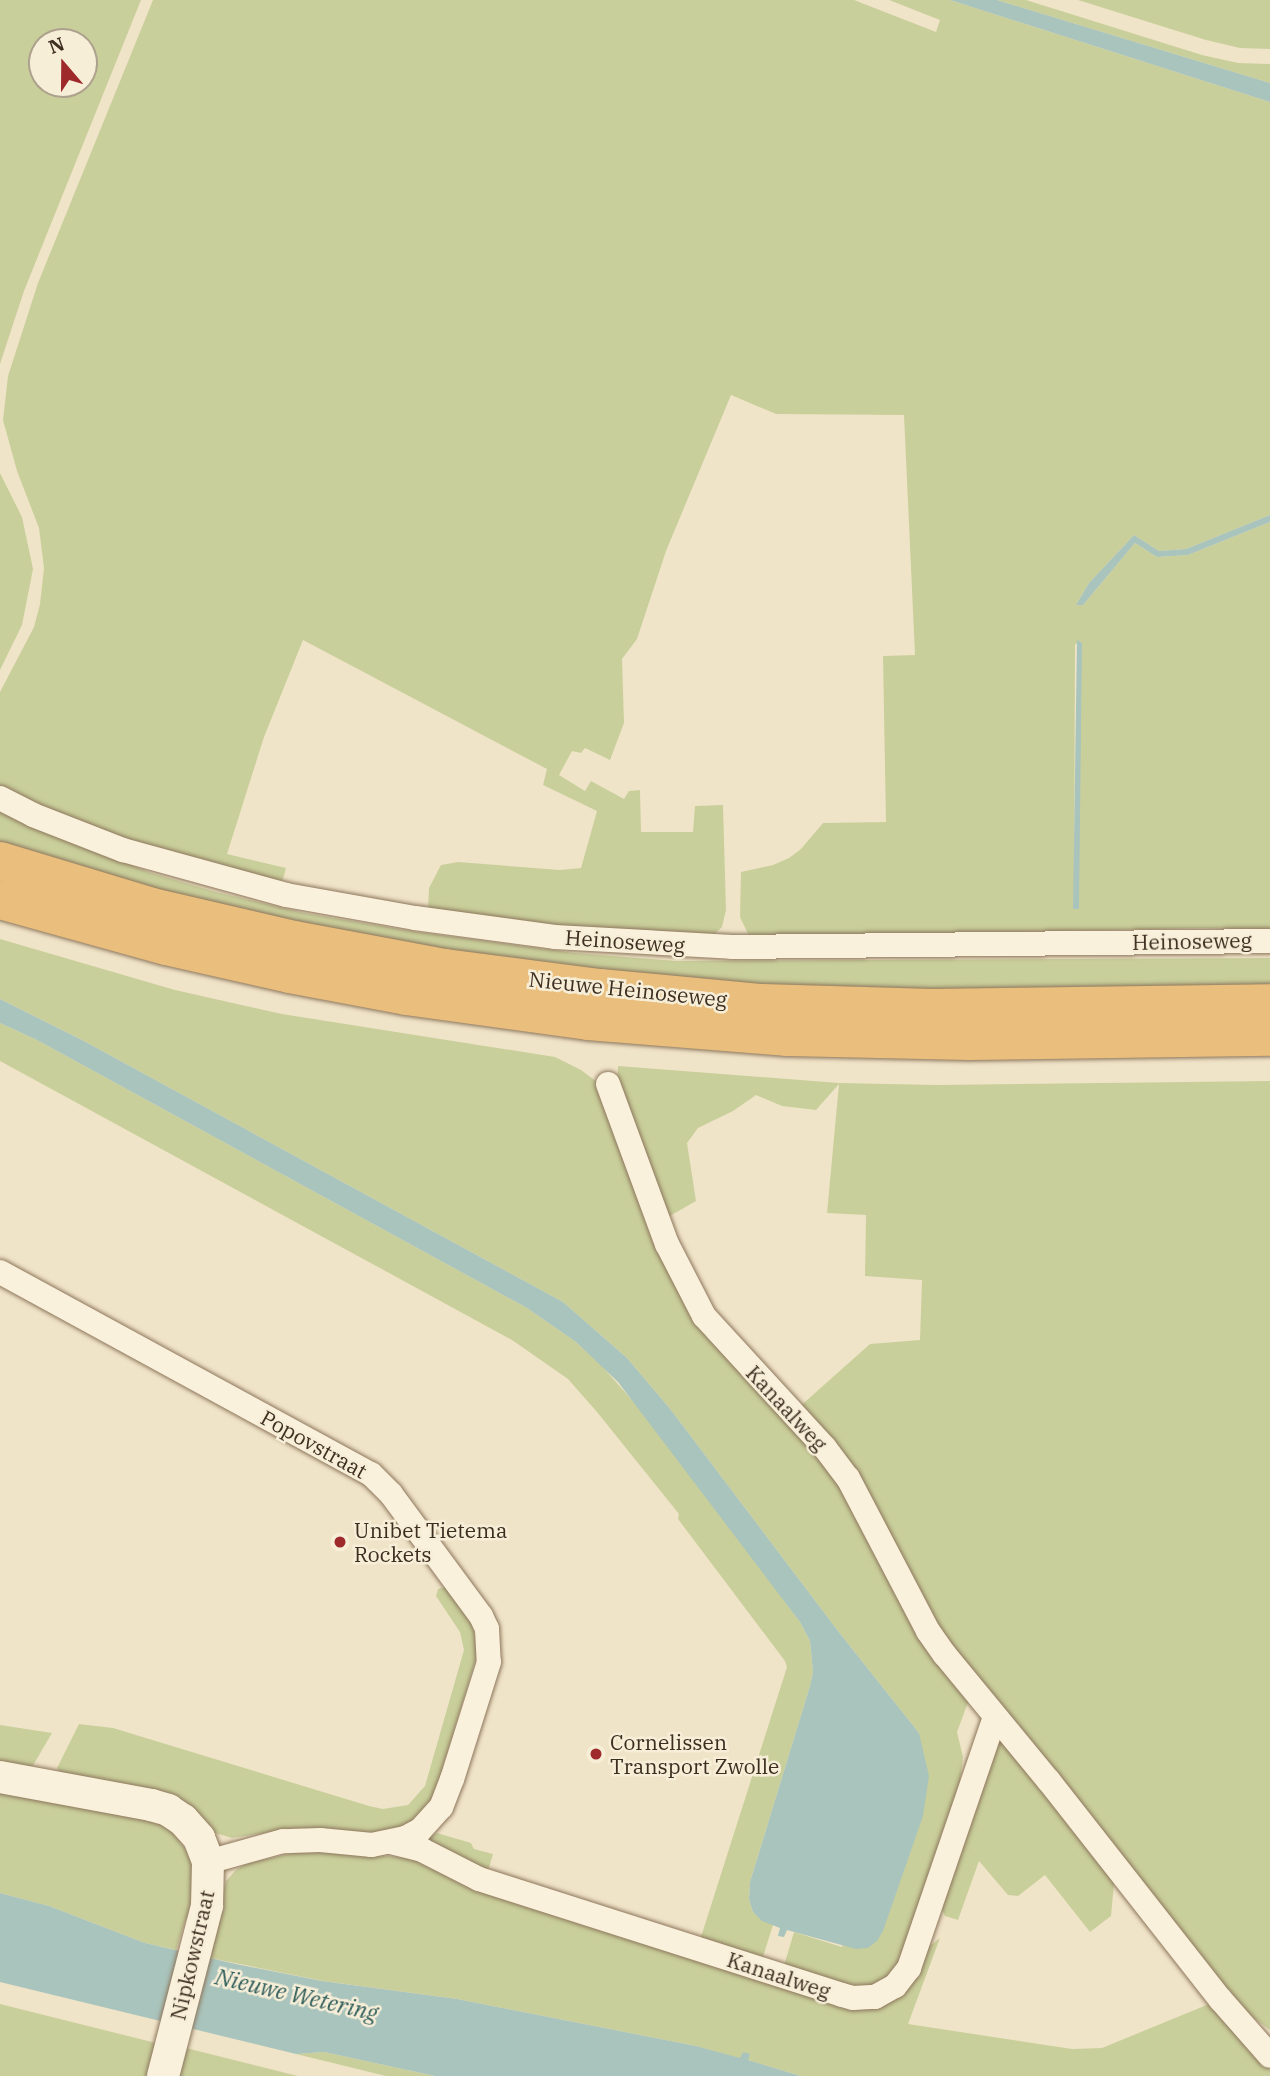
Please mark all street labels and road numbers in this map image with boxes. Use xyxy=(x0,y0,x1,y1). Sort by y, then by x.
street label: Heinoseweg xyxy=(564,924,686,958)
street label: Heinoseweg xyxy=(1132,927,1252,955)
street label: Nieuwe Heinoseweg xyxy=(527,966,729,1012)
street label: Kanaalweg xyxy=(741,1360,833,1456)
street label: Popovstraat xyxy=(257,1405,371,1483)
street label: Nipkowstraat xyxy=(165,1888,219,2022)
street label: Kanaalweg xyxy=(724,1946,834,2004)

